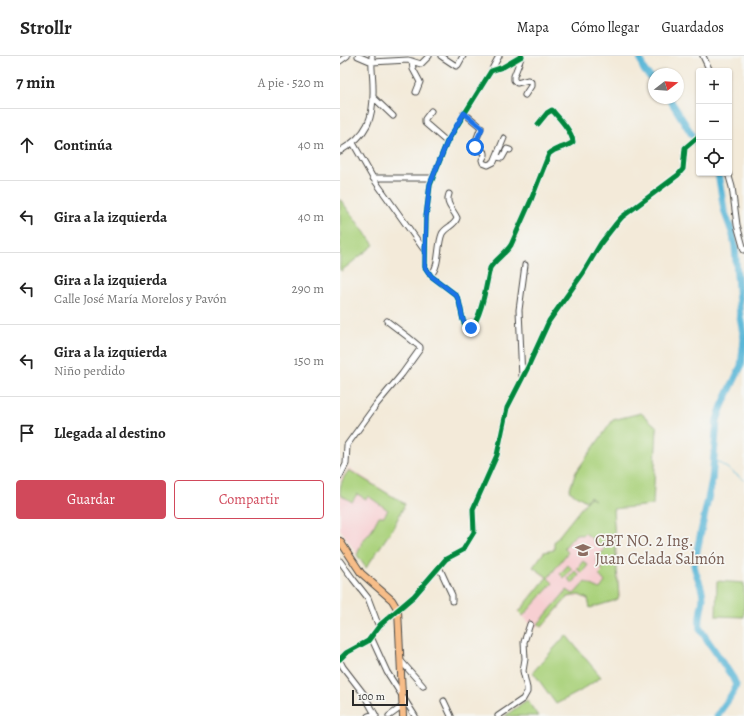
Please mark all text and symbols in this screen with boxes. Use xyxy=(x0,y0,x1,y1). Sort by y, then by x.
text: Strollr xyxy=(20,15,72,41)
text: Mapa xyxy=(517,18,549,37)
text: Cómo llegar xyxy=(571,18,639,37)
text: Guardados xyxy=(661,18,724,37)
north arrow xyxy=(648,68,684,104)
map controls xyxy=(696,68,732,176)
button: + xyxy=(696,68,732,104)
text: 7 min xyxy=(16,71,55,94)
text: A pie · 520 m xyxy=(258,74,324,91)
button: − xyxy=(696,104,732,140)
icon: ahead xyxy=(16,134,38,156)
text: Continúa xyxy=(54,135,112,155)
text: 40 m xyxy=(298,136,324,153)
route start xyxy=(466,138,484,156)
button: locate xyxy=(696,140,732,176)
icon: left xyxy=(16,206,38,228)
text: Gira a la izquierda xyxy=(54,207,167,227)
text: 40 m xyxy=(298,208,324,225)
text: Gira a la izquierda xyxy=(54,270,167,290)
icon: left xyxy=(16,278,38,300)
text: 290 m xyxy=(292,280,324,297)
text: Calle José María Morelos y Pavón xyxy=(54,290,227,307)
route end xyxy=(462,319,480,337)
text: Gira a la izquierda xyxy=(54,342,167,362)
icon: left xyxy=(16,350,38,372)
text: 150 m xyxy=(294,352,324,369)
text: Niño perdido xyxy=(54,362,125,379)
icon: arrive xyxy=(16,422,38,444)
text: Llegada al destino xyxy=(54,423,166,443)
button: Guardar xyxy=(16,480,166,519)
button: Compartir xyxy=(174,480,324,519)
place label: CBT NO. 2 Ing. Juan Celada Salmón xyxy=(595,530,725,570)
school or university icon: CBT NO. 2 Ing. Juan Celada Salmón xyxy=(574,541,592,559)
scale bar xyxy=(352,688,408,707)
text: 100 m xyxy=(358,689,385,704)

